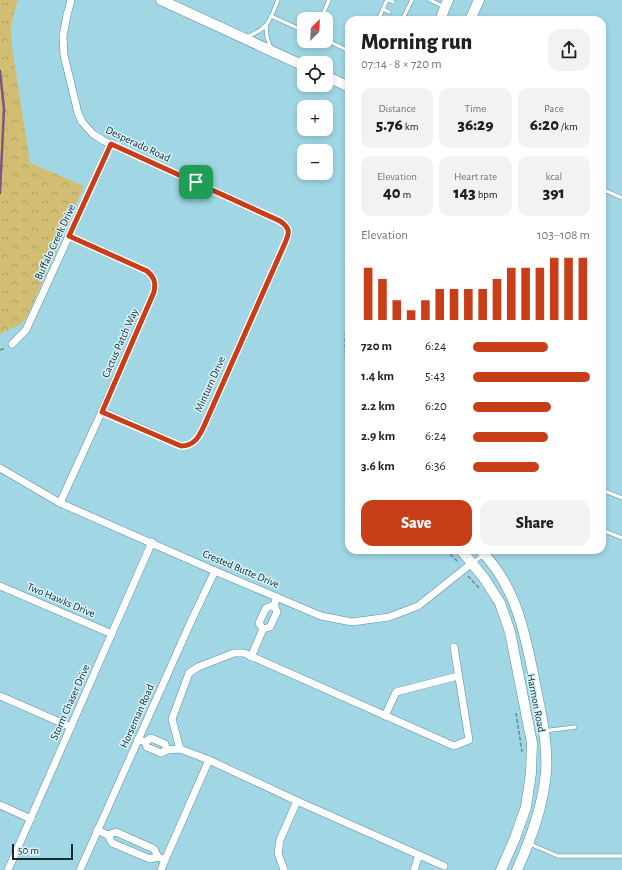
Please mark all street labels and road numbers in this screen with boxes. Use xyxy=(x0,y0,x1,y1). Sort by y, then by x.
street label: Desperado Road xyxy=(104,124,172,164)
street label: Buffalo Creek Drive xyxy=(33,203,77,281)
street label: Cactus Patch Way xyxy=(100,306,140,379)
street label: Minturn Drive xyxy=(193,354,227,414)
street label: Crested Butte Drive xyxy=(201,548,281,590)
street label: Two Hawks Drive xyxy=(25,581,97,619)
street label: Storm Chaser Drive xyxy=(48,662,92,742)
street label: Harmon Road xyxy=(525,673,547,733)
street label: Horseman Road xyxy=(118,682,156,749)

